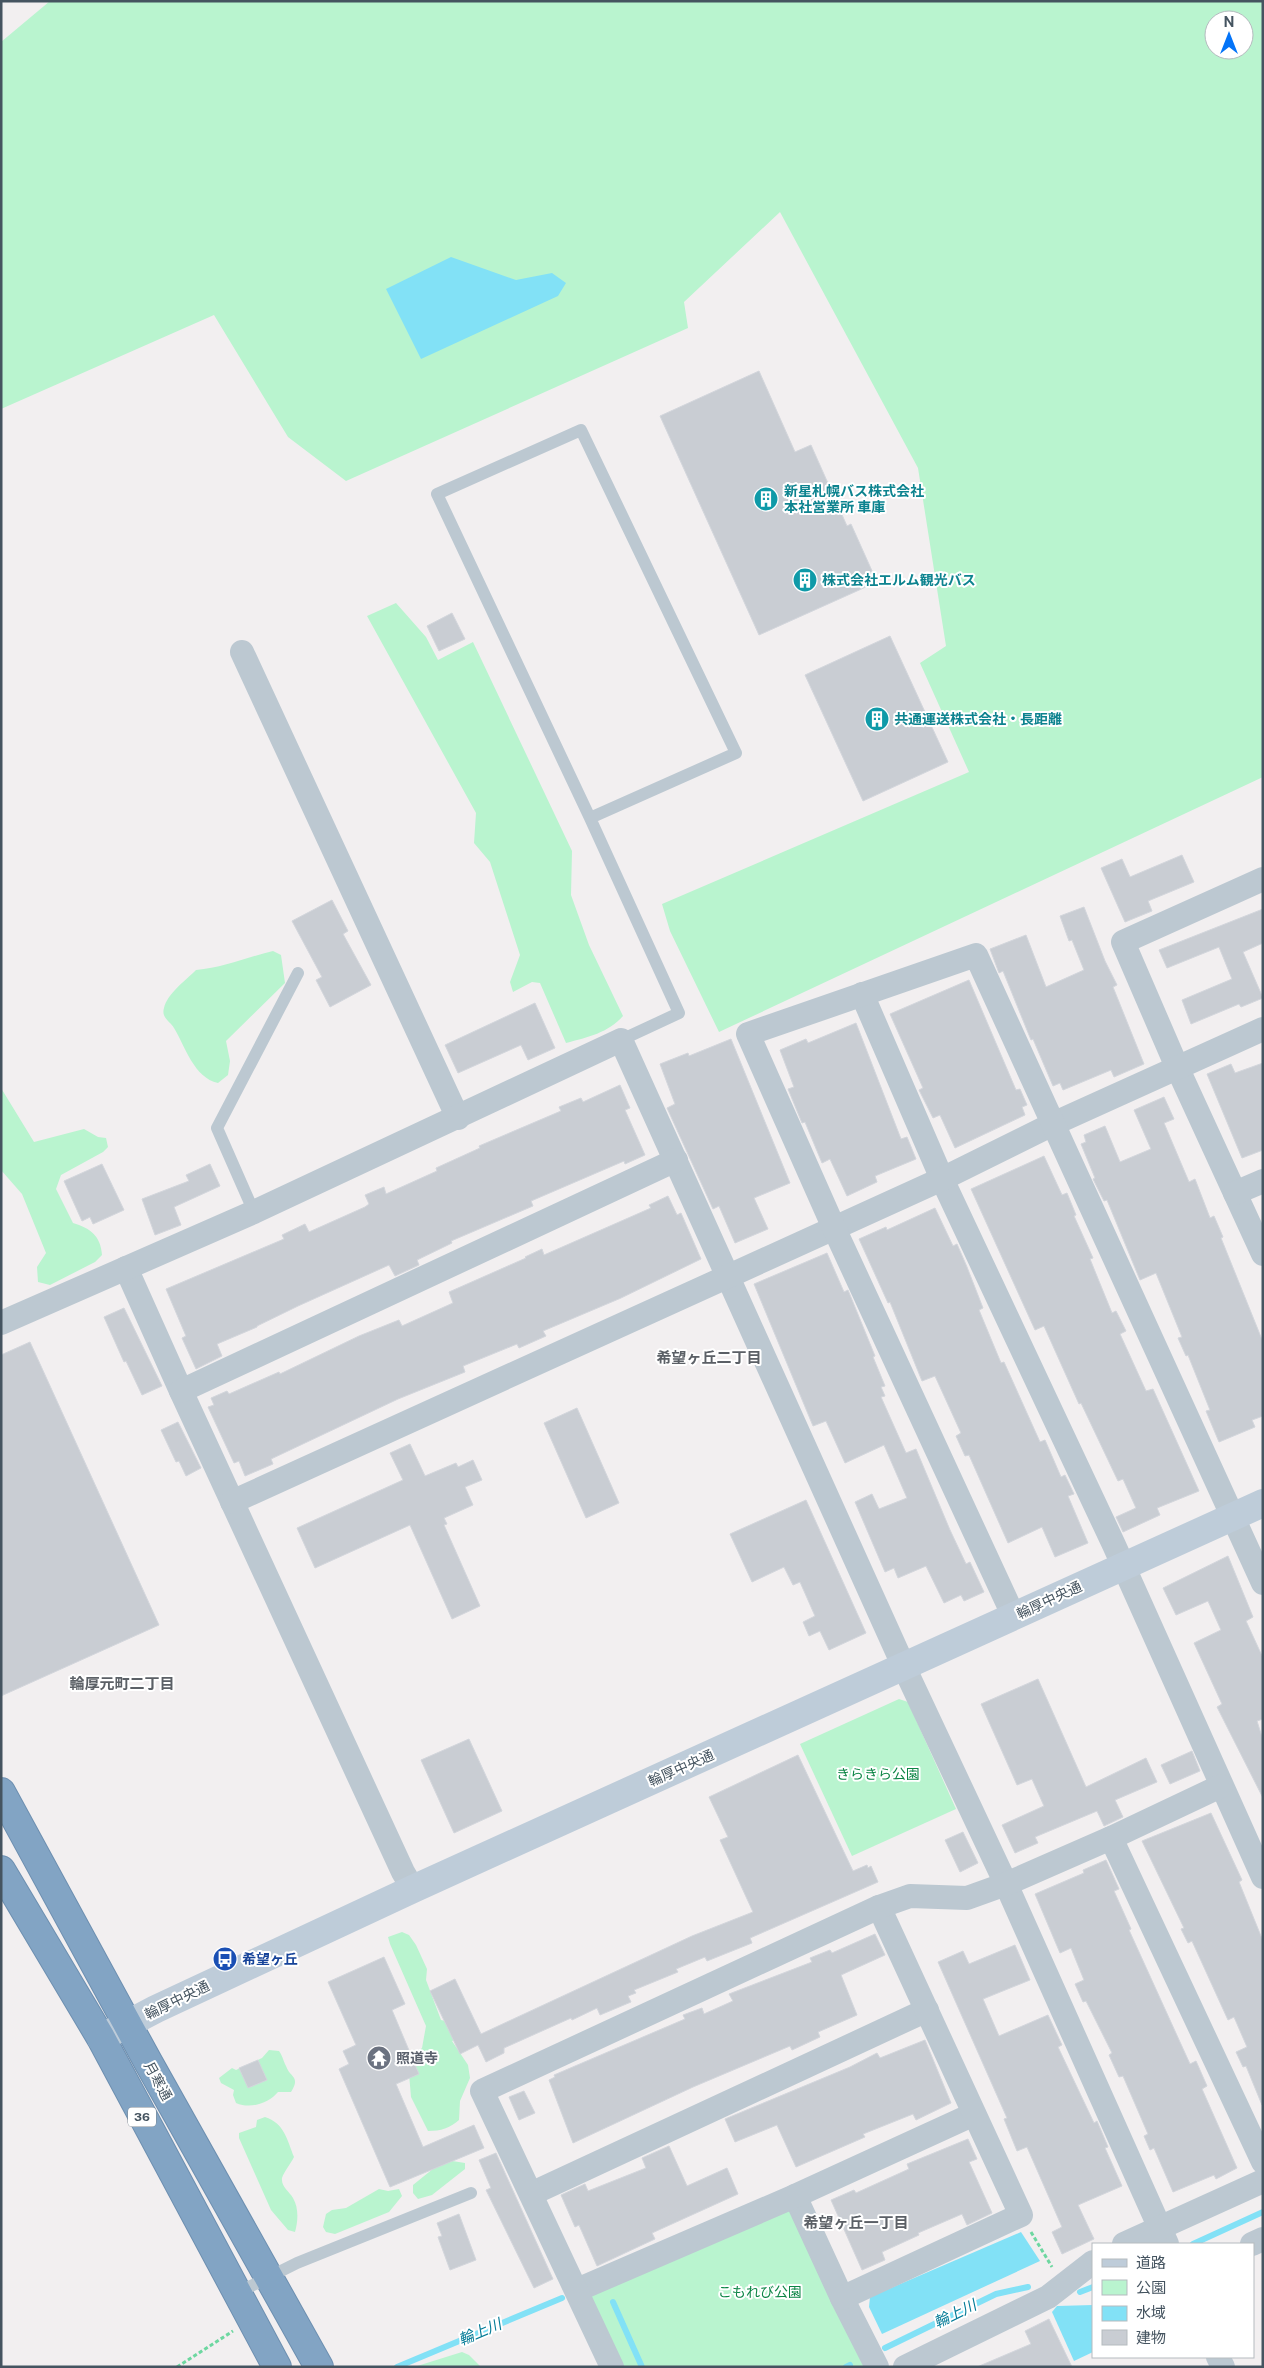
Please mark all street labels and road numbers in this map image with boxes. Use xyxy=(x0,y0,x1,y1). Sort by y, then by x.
street label: 輪厚中央通 xyxy=(1014,1578,1084,1622)
street label: 輪厚中央通 xyxy=(646,1746,716,1790)
street label: 輪厚中央通 xyxy=(142,1977,212,2023)
street label: 月寒通 xyxy=(141,2059,175,2103)
road number: 36 xyxy=(128,2108,156,2126)

